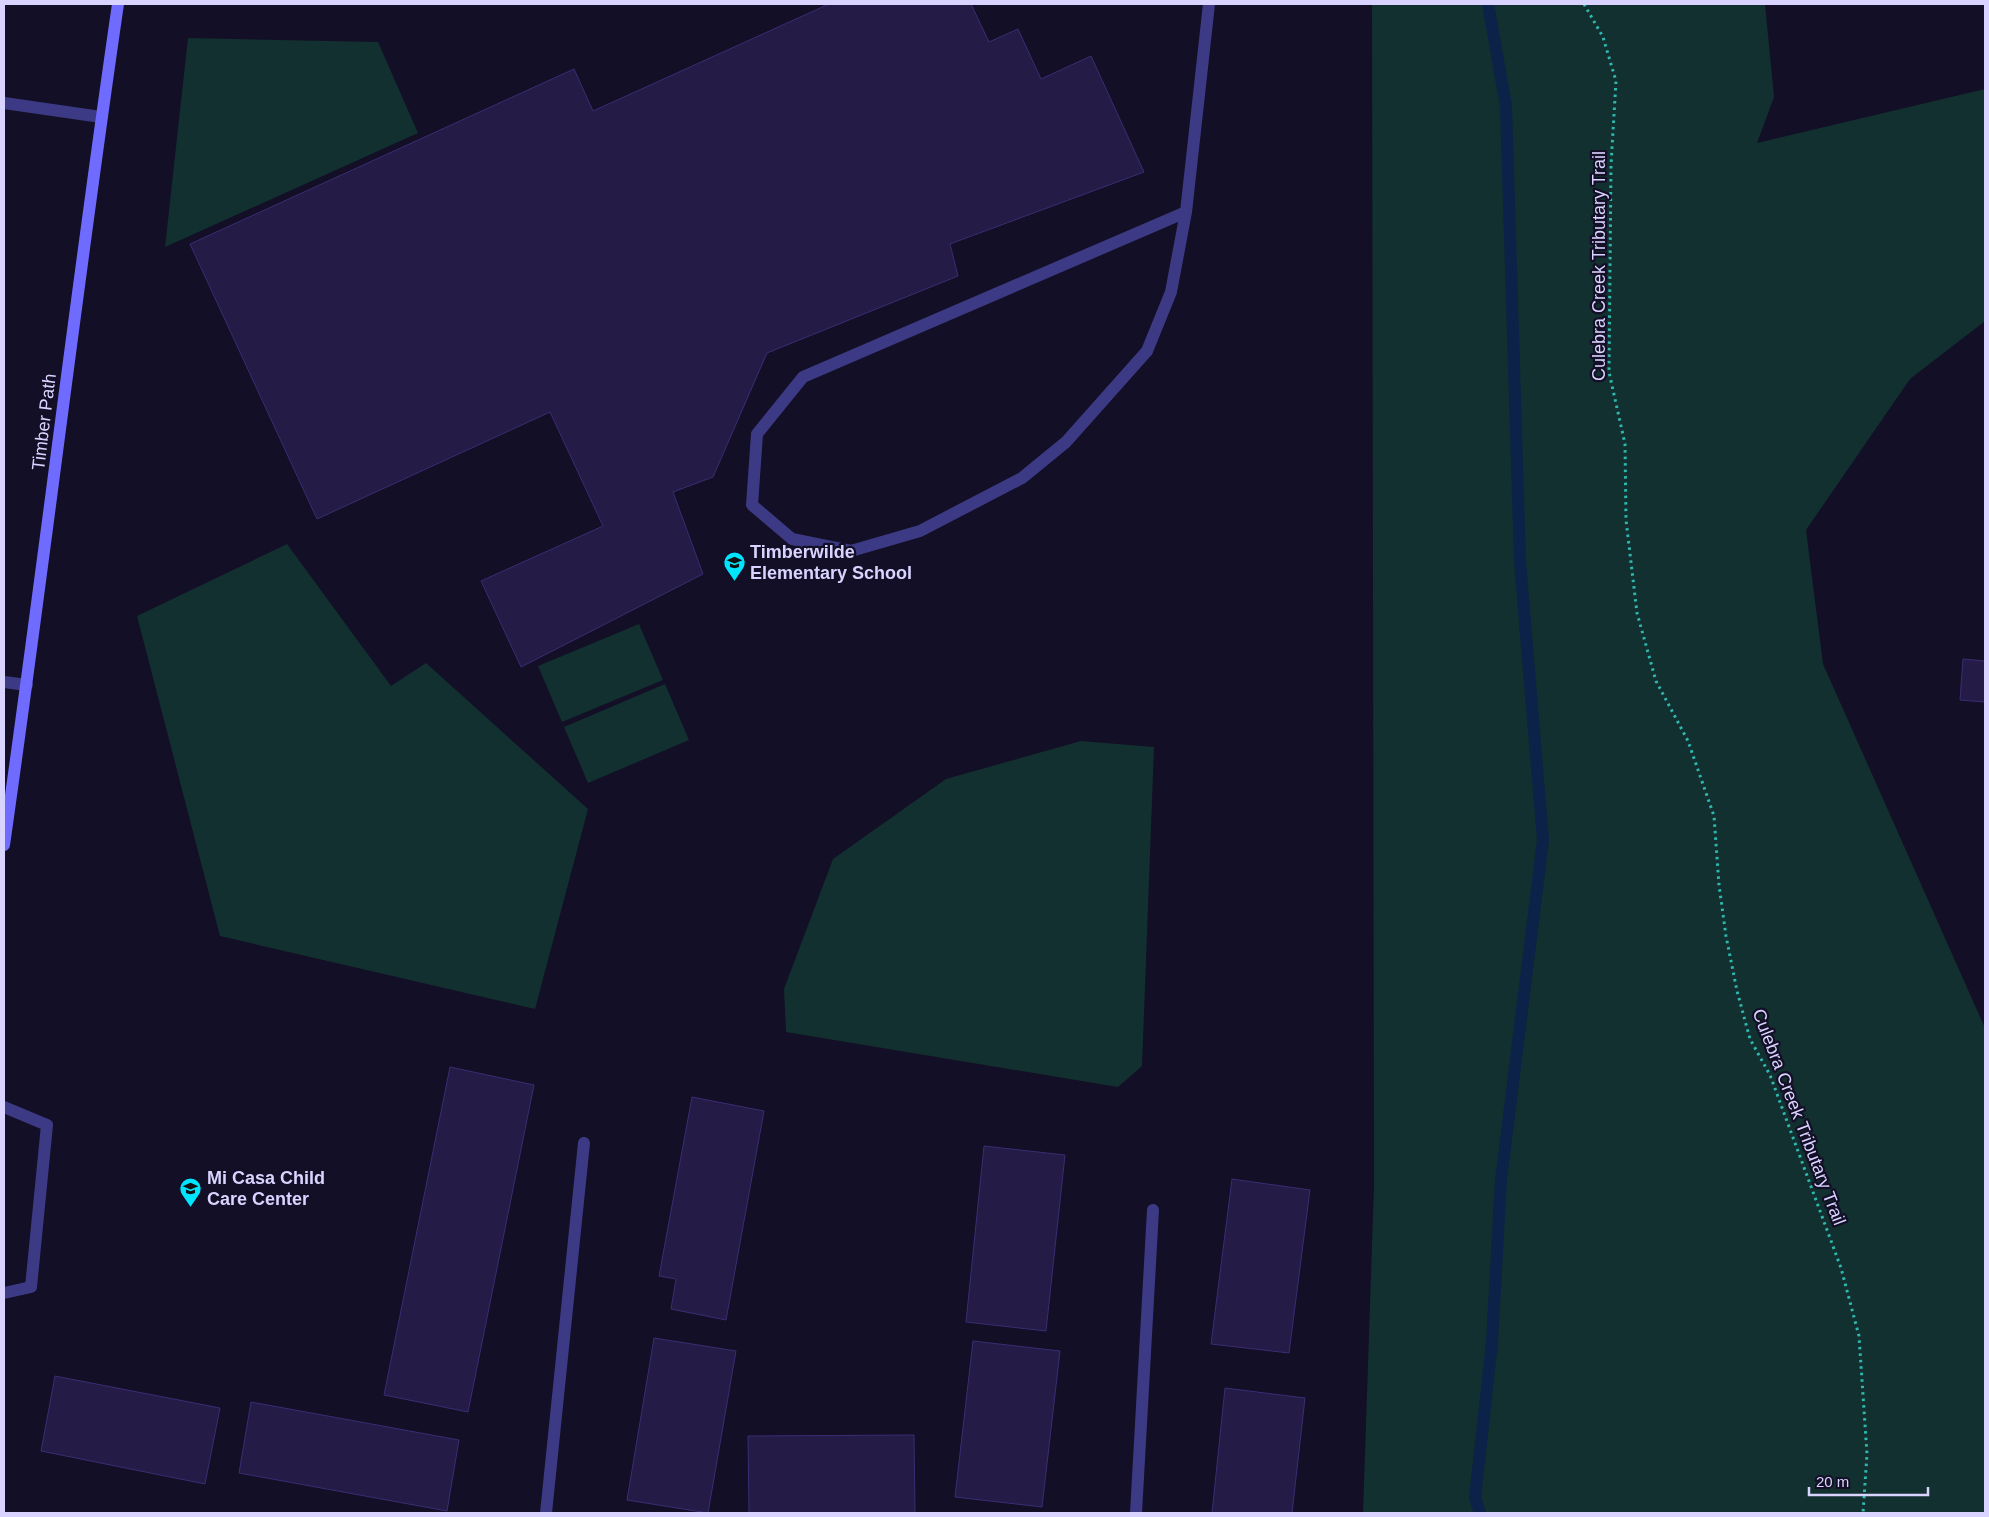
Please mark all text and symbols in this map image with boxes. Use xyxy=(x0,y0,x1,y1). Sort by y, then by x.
street label: Culebra Creek Tributary Trail xyxy=(1589,151,1609,381)
street label: Timber Path xyxy=(28,372,60,472)
place label: Timberwilde Elementary School xyxy=(750,542,912,583)
school or university icon: Timberwilde Elementary School xyxy=(722,550,746,581)
street label: Culebra Creek Tributary Trail xyxy=(1748,1006,1850,1228)
place label: Mi Casa Child Care Center xyxy=(207,1168,325,1209)
school or university icon: Mi Casa Child Care Center xyxy=(179,1176,203,1207)
scale bar xyxy=(1809,1464,1928,1496)
text: 20 m xyxy=(1816,1473,1849,1490)

